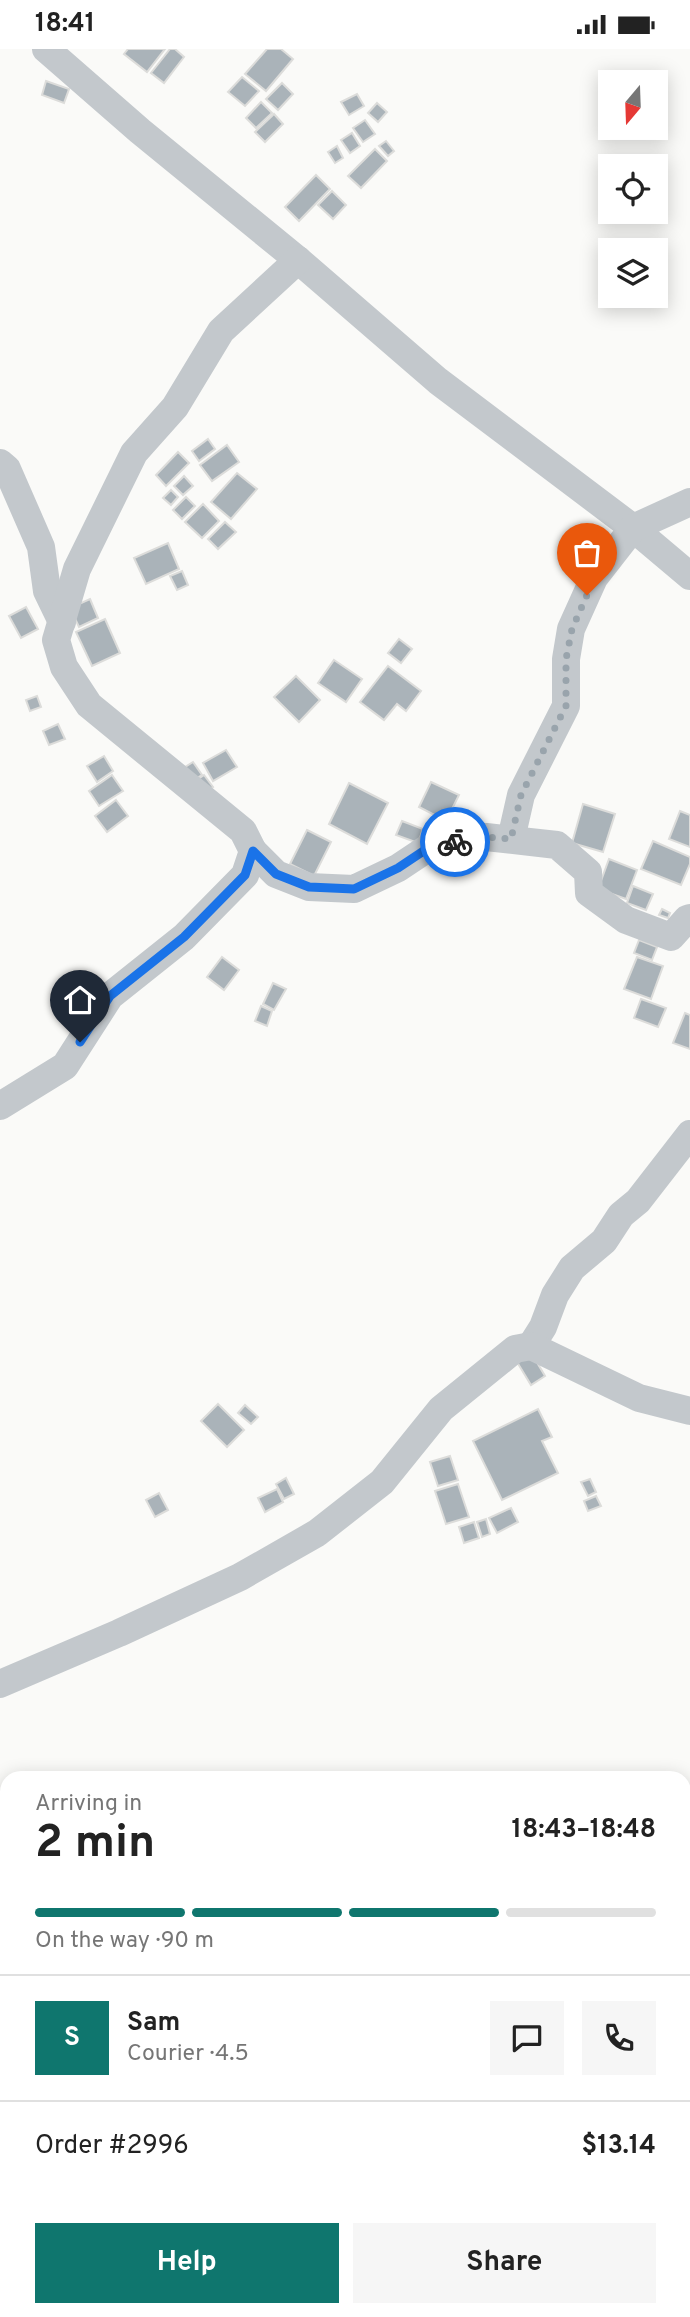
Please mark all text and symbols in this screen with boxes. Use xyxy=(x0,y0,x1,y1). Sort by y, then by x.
text: 18:41 xyxy=(35,8,95,41)
north arrow xyxy=(598,70,668,140)
map controls xyxy=(598,70,668,308)
button: locate xyxy=(598,154,668,224)
button: layers xyxy=(598,238,668,308)
pin xyxy=(557,523,617,595)
icon: bag xyxy=(568,534,606,572)
courier xyxy=(420,807,490,877)
icon: bike xyxy=(436,823,474,861)
pin xyxy=(50,970,110,1042)
icon: home xyxy=(61,981,99,1019)
text: Arriving in xyxy=(35,1790,142,1819)
text: 18:43–18:48 xyxy=(512,1814,656,1847)
text: 2 min xyxy=(35,1815,155,1874)
text: On the way · 90 m xyxy=(35,1927,214,1956)
button: chat xyxy=(490,2001,564,2075)
button: phone xyxy=(582,2001,656,2075)
text: Sam xyxy=(127,2007,180,2040)
text: S xyxy=(64,2022,80,2055)
text: Courier · 4.5 xyxy=(127,2040,249,2069)
text: Order #2996 xyxy=(35,2130,189,2163)
text: $13.14 xyxy=(581,2130,656,2163)
button: Help xyxy=(35,2223,339,2303)
button: Share xyxy=(353,2223,656,2303)

